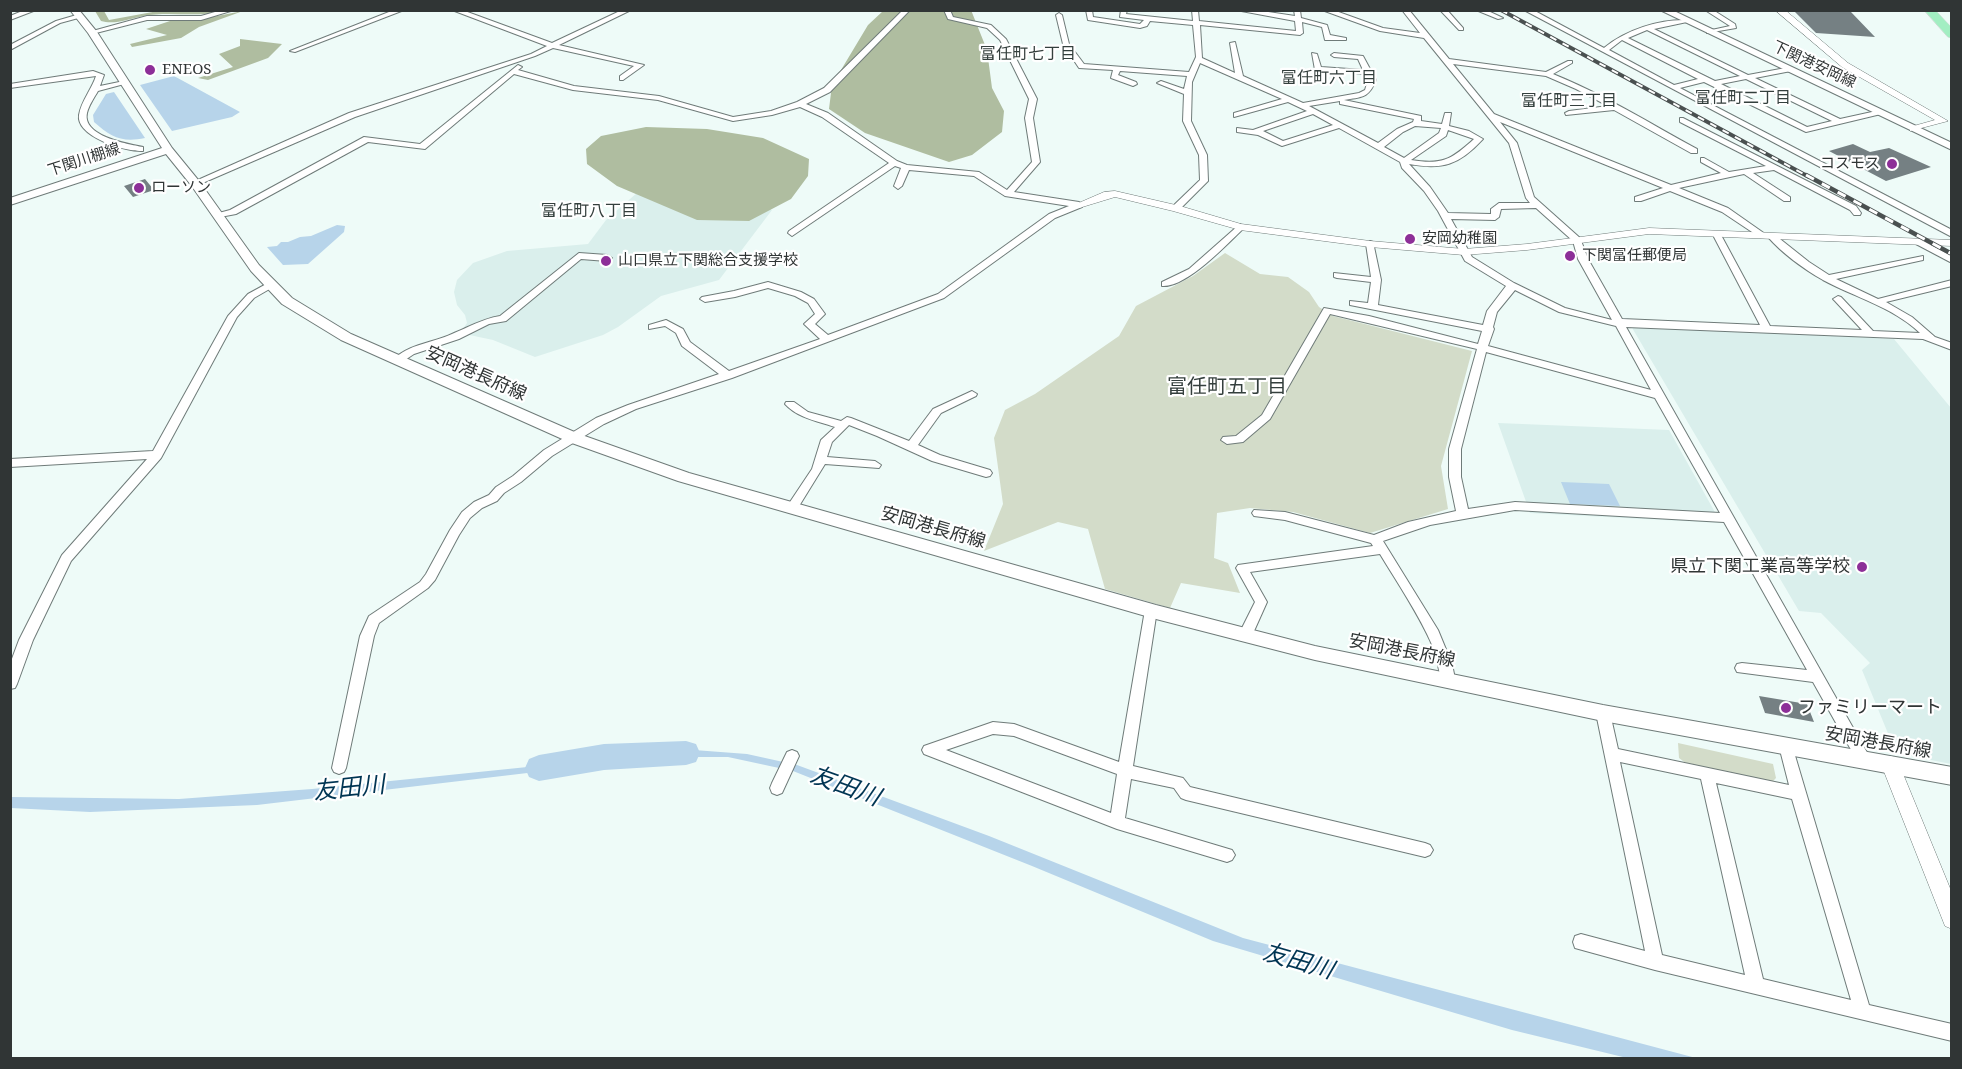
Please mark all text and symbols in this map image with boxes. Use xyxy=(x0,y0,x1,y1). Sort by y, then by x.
street label: 下関港安岡線 xyxy=(1769,38,1859,92)
district label: 富任町七丁目 xyxy=(980,44,1076,64)
place label: ENEOS xyxy=(162,61,211,79)
marker: ENEOS xyxy=(143,63,157,77)
district label: 富任町六丁目 xyxy=(1281,68,1377,88)
district label: 富任町二丁目 xyxy=(1695,88,1791,108)
district label: 富任町三丁目 xyxy=(1521,91,1617,111)
street label: 下関川棚線 xyxy=(46,140,122,180)
place label: コスモス xyxy=(1820,155,1880,173)
marker: コスモス xyxy=(1885,157,1899,171)
place label: ローソン xyxy=(151,179,211,197)
marker: ローソン xyxy=(132,181,146,195)
district label: 富任町八丁目 xyxy=(541,201,637,221)
place label: 安岡幼稚園 xyxy=(1422,230,1497,248)
marker: 安岡幼稚園 xyxy=(1403,232,1417,246)
place label: 下関冨任郵便局 xyxy=(1582,247,1687,265)
marker: 下関冨任郵便局 xyxy=(1563,249,1577,263)
place label: 山口県立下関総合支援学校 xyxy=(618,252,798,270)
marker: 山口県立下関総合支援学校 xyxy=(599,254,613,268)
street label: 安岡港長府線 xyxy=(422,342,530,406)
district label: 富任町五丁目 xyxy=(1167,375,1287,399)
street label: 安岡港長府線 xyxy=(878,503,988,553)
place label: 県立下関工業高等学校 xyxy=(1670,556,1850,578)
marker: 県立下関工業高等学校 xyxy=(1855,560,1869,574)
street label: 安岡港長府線 xyxy=(1347,630,1457,672)
place label: ファミリーマート xyxy=(1798,697,1942,719)
marker: ファミリーマート xyxy=(1779,701,1793,715)
street label: 安岡港長府線 xyxy=(1823,723,1933,763)
water label: 友田川 xyxy=(806,761,884,813)
water label: 友田川 xyxy=(312,771,386,807)
water label: 友田川 xyxy=(1259,938,1337,986)

